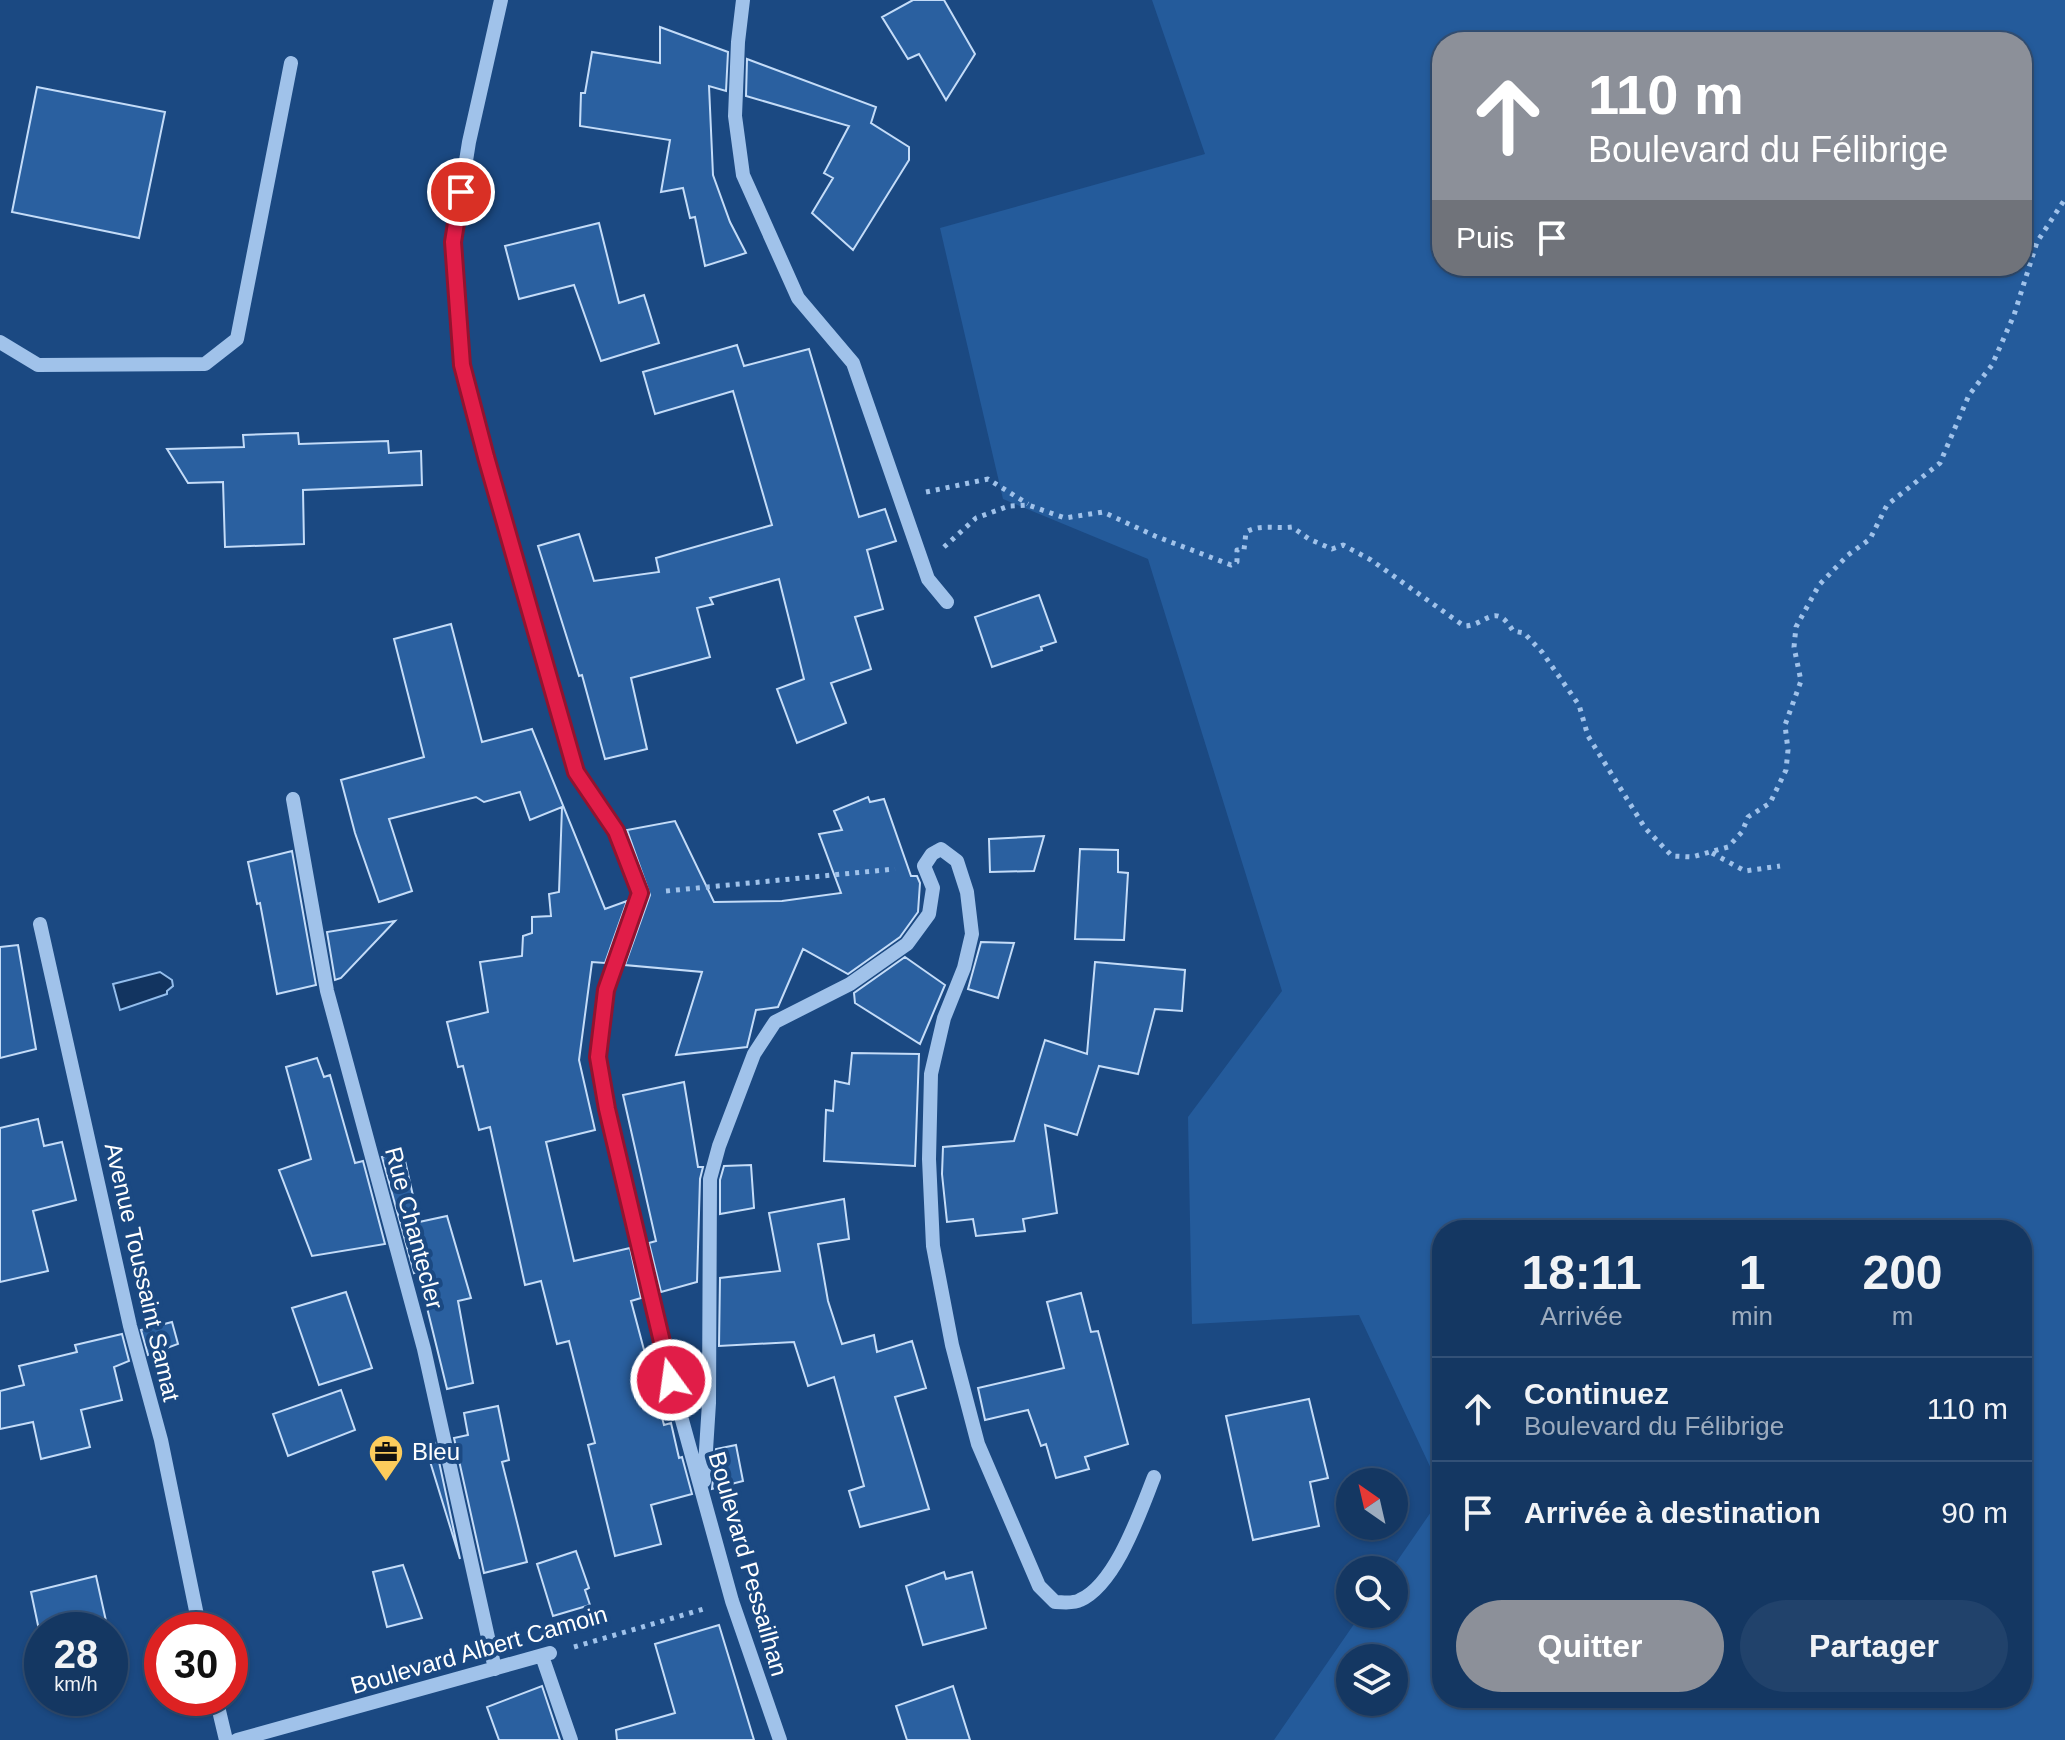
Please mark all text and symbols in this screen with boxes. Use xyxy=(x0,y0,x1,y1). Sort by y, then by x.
text: 110 m xyxy=(1588,63,1744,126)
icon: ahead xyxy=(1456,64,1560,168)
text: Boulevard du Félibrige xyxy=(1588,129,1948,170)
pin xyxy=(427,158,495,226)
icon: arrive xyxy=(439,170,483,214)
icon: arrive xyxy=(1530,216,1574,260)
text: Puis xyxy=(1456,221,1514,254)
street label: Avenue Toussaint Samat xyxy=(100,1140,185,1404)
street label: Rue Chantecler xyxy=(380,1144,449,1312)
text: 18:11 xyxy=(1521,1246,1642,1299)
text: 1 xyxy=(1739,1246,1765,1299)
text: 200 xyxy=(1862,1246,1943,1299)
text: Arrivée xyxy=(1540,1301,1623,1331)
text: min xyxy=(1731,1301,1773,1331)
text: m xyxy=(1892,1301,1913,1331)
position arrow xyxy=(629,1338,713,1422)
text: Continuez xyxy=(1524,1377,1669,1410)
icon: ahead xyxy=(1456,1387,1500,1431)
text: 110 m xyxy=(1927,1392,2008,1425)
text: Boulevard du Félibrige xyxy=(1524,1411,1784,1441)
office icon: Bleu xyxy=(367,1433,405,1483)
place label: Bleu xyxy=(412,1438,460,1465)
street label: Boulevard Pessailhan xyxy=(704,1449,793,1679)
north arrow xyxy=(1336,1468,1408,1540)
map controls xyxy=(1336,1468,1408,1716)
icon: arrive xyxy=(1456,1491,1500,1535)
text: Arrivée à destination xyxy=(1524,1496,1821,1529)
text: 90 m xyxy=(1941,1496,2008,1529)
button: search xyxy=(1336,1556,1408,1628)
street label: Boulevard Albert Camoin xyxy=(348,1600,610,1699)
button: Quitter xyxy=(1456,1600,1724,1692)
button: Partager xyxy=(1740,1600,2008,1692)
speed limit sign: 30 xyxy=(144,1612,248,1716)
text: 28 xyxy=(54,1632,98,1676)
button: layers xyxy=(1336,1644,1408,1716)
text: km/h xyxy=(54,1673,98,1695)

